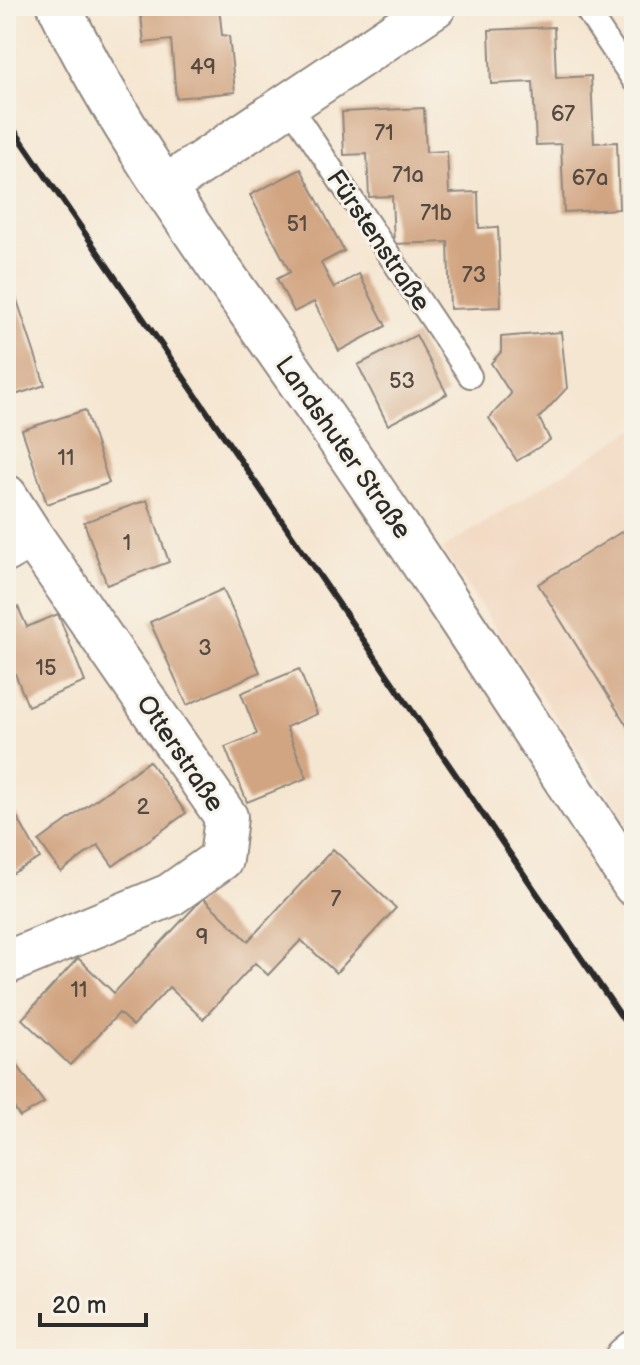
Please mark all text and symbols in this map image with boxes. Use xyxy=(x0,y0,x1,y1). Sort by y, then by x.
house number: 49 xyxy=(190,54,216,81)
house number: 67 xyxy=(551,101,575,128)
house number: 71 xyxy=(374,120,394,147)
house number: 71a xyxy=(392,162,424,189)
street label: Fürstenstraße xyxy=(319,164,436,317)
house number: 67a xyxy=(572,165,608,192)
house number: 71b xyxy=(420,200,452,227)
house number: 51 xyxy=(286,211,308,238)
house number: 73 xyxy=(462,262,486,289)
street label: Landshuter Straße xyxy=(268,351,417,545)
house number: 53 xyxy=(389,368,415,395)
house number: 11 xyxy=(57,445,75,472)
house number: 1 xyxy=(123,530,131,557)
house number: 3 xyxy=(198,635,212,662)
house number: 15 xyxy=(35,655,57,682)
street label: Otterstraße xyxy=(129,690,230,818)
house number: 2 xyxy=(137,794,150,821)
house number: 7 xyxy=(331,886,342,913)
house number: 9 xyxy=(196,924,208,951)
house number: 11 xyxy=(70,977,88,1004)
scale bar xyxy=(40,1277,146,1327)
text: 20 m xyxy=(52,1291,107,1320)

